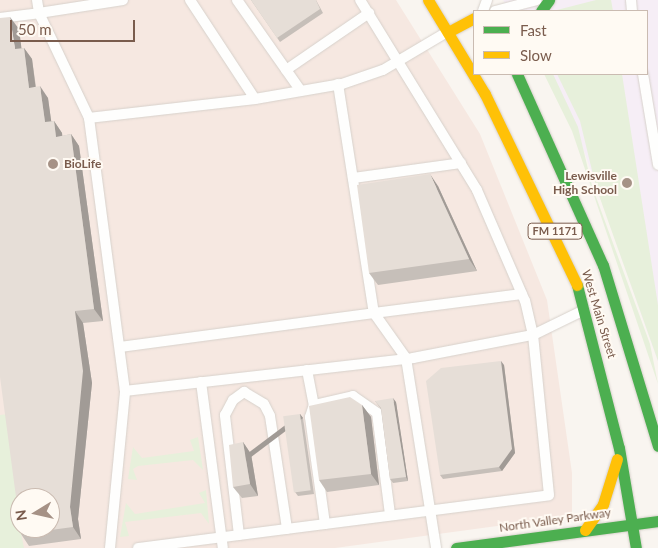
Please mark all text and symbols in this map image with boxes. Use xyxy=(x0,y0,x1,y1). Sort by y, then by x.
scale bar xyxy=(12,10,138,42)
legend xyxy=(473,10,648,75)
text: 50 m xyxy=(18,20,52,38)
text: Fast xyxy=(520,21,547,39)
text: Slow xyxy=(520,46,552,64)
marker: BioLife xyxy=(46,157,60,171)
place label: BioLife xyxy=(64,157,101,171)
place label: Lewisville High School xyxy=(553,169,617,197)
marker: Lewisville High School xyxy=(621,177,633,189)
road number: FM 1171 xyxy=(528,222,582,240)
street label: West Main Street xyxy=(579,268,619,360)
north arrow xyxy=(10,488,60,538)
street label: North Valley Parkway xyxy=(498,505,612,535)
text: N xyxy=(11,509,30,522)

